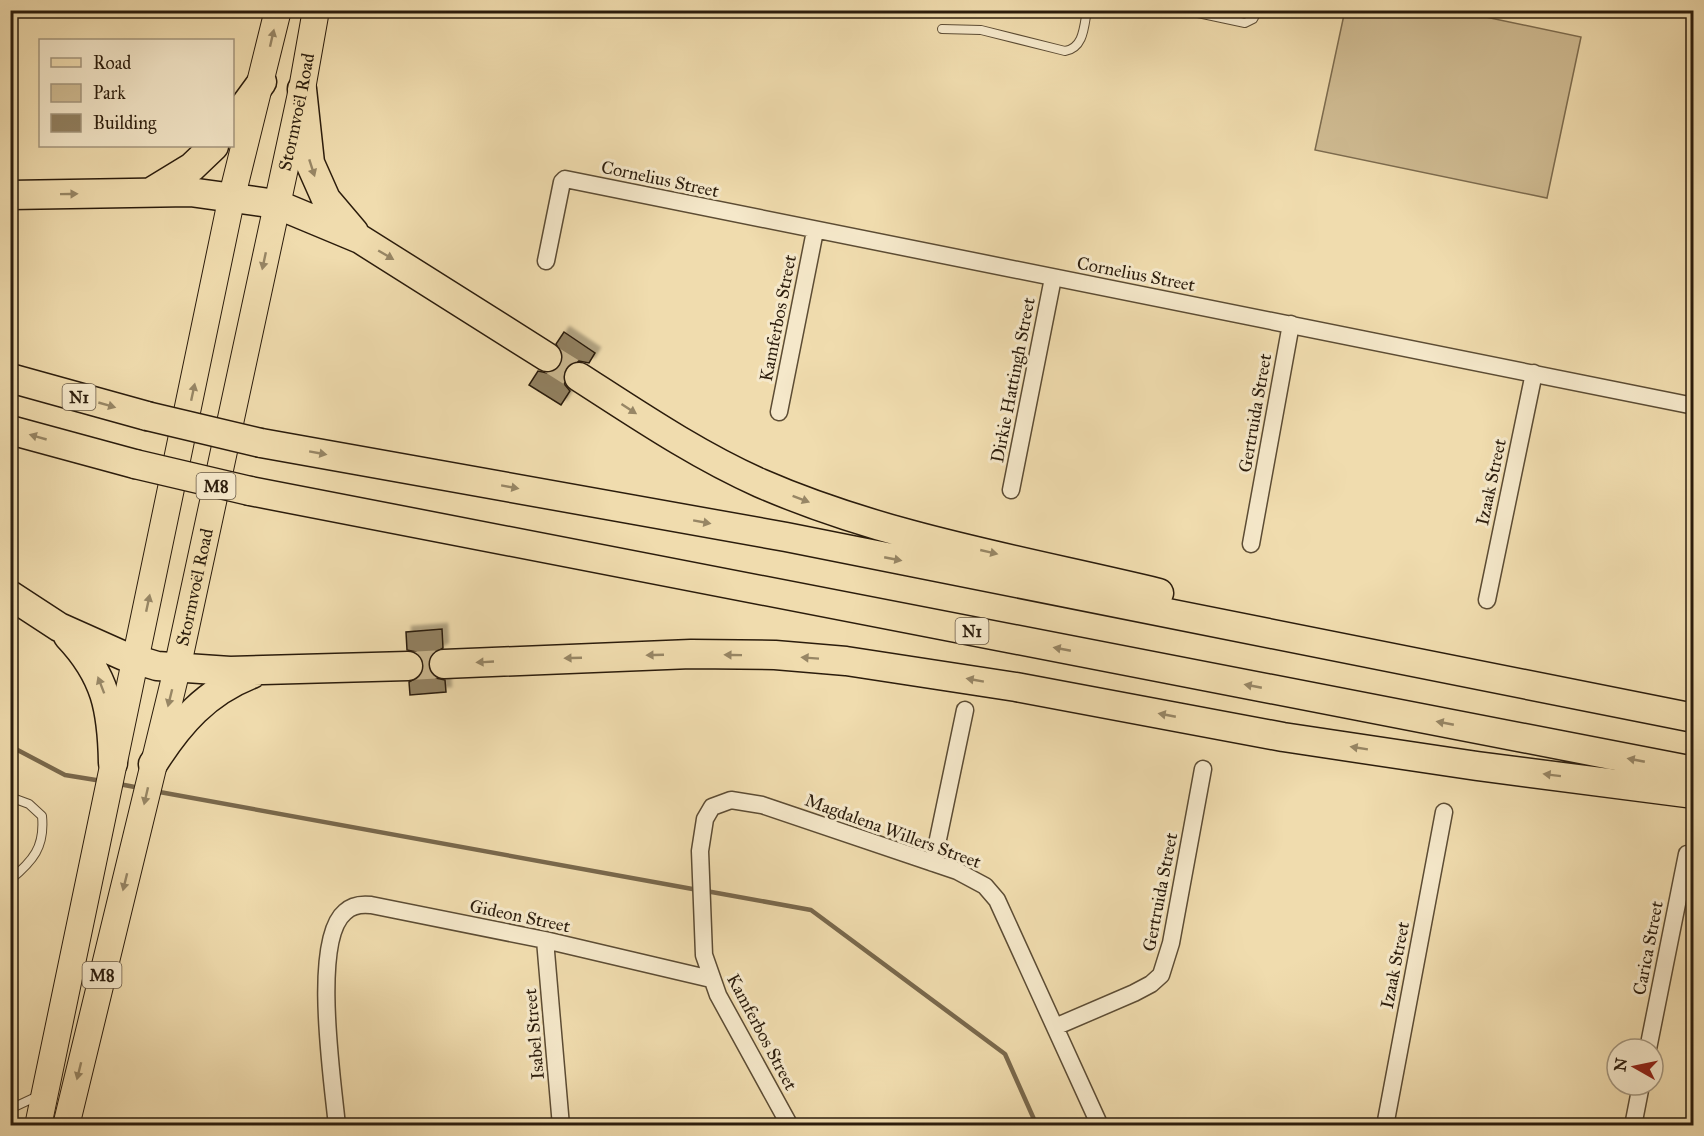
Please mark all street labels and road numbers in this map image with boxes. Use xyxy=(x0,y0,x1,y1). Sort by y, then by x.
street label: Stormvoël Road xyxy=(274,51,319,173)
street label: Cornelius Street xyxy=(599,156,722,202)
street label: Kamferbos Street xyxy=(755,252,801,383)
street label: Cornelius Street xyxy=(1075,252,1198,296)
street label: Dirkie Hattingh Street xyxy=(986,295,1041,465)
street label: Gertruida Street xyxy=(1234,351,1276,474)
road number: N1 xyxy=(62,384,96,410)
street label: Izaak Street xyxy=(1471,436,1511,527)
road number: M8 xyxy=(196,473,236,499)
street label: Stormvoël Road xyxy=(171,526,218,648)
road number: N1 xyxy=(956,618,988,644)
street label: Magdalena Willers Street xyxy=(802,789,985,874)
street label: Gertruida Street xyxy=(1138,830,1182,953)
street label: Gideon Street xyxy=(468,895,573,938)
street label: Carica Street xyxy=(1628,899,1668,997)
street label: Izaak Street xyxy=(1376,919,1414,1010)
road number: M8 xyxy=(82,962,122,988)
street label: Kamferbos Street xyxy=(722,970,802,1095)
street label: Isabel Street xyxy=(519,987,549,1080)

